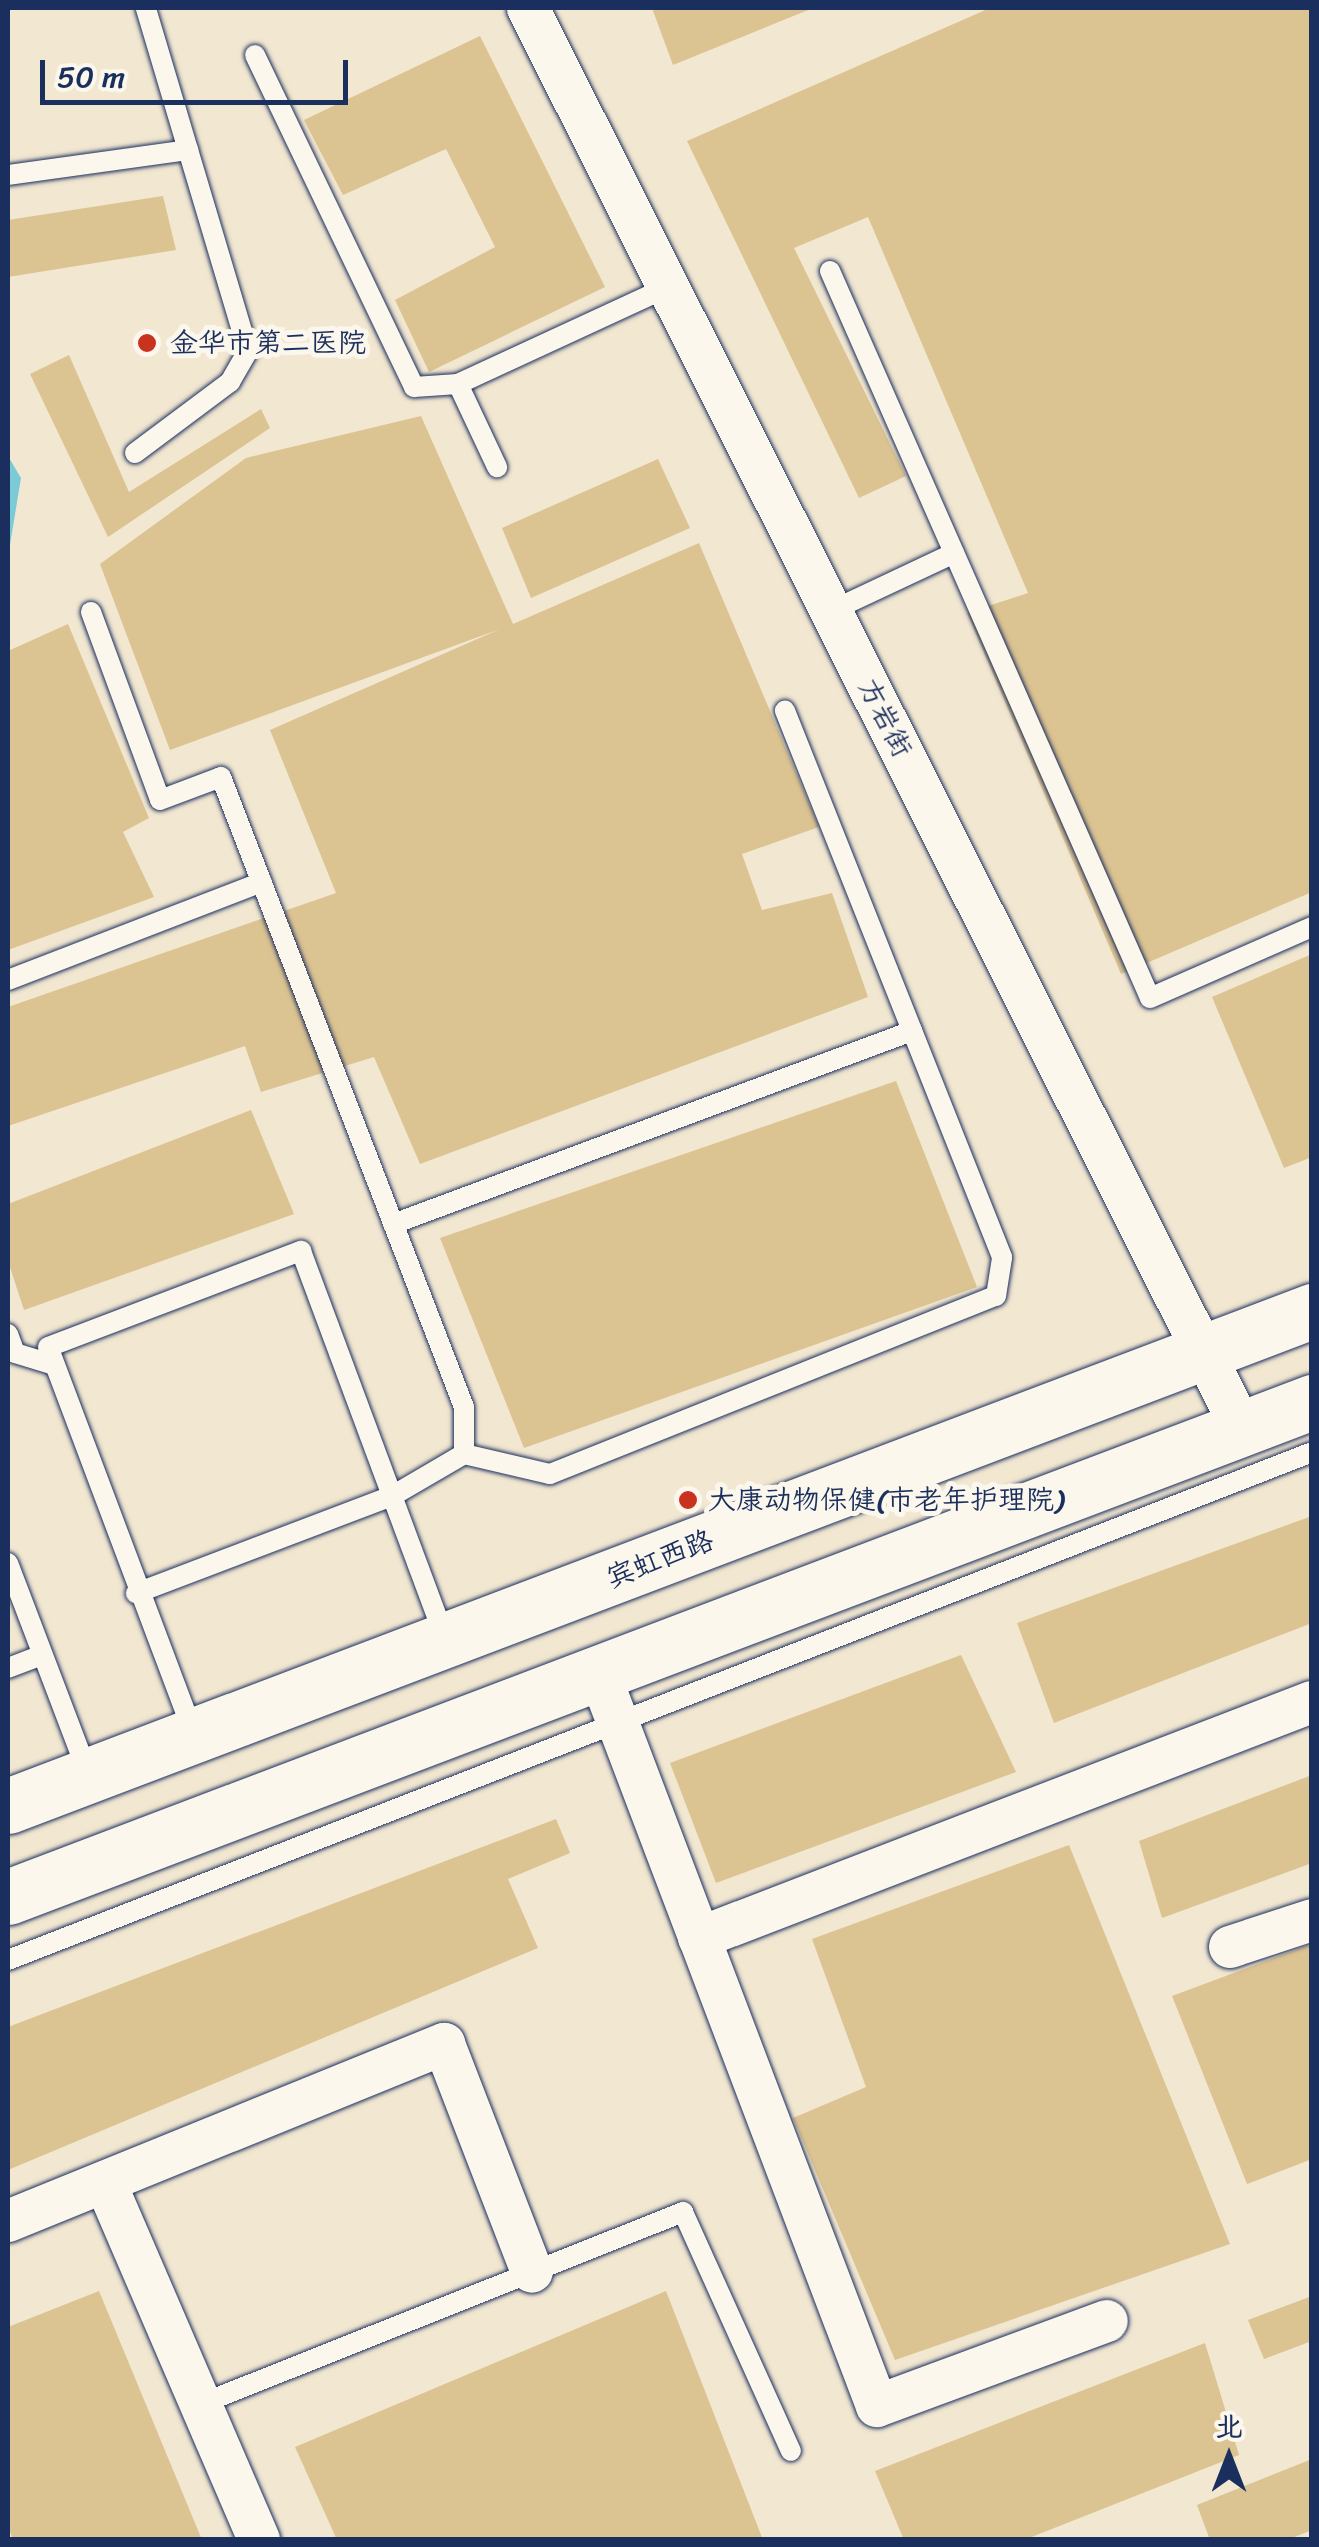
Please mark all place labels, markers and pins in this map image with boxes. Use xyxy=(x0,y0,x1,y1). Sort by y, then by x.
place label: 金华市第二医院 xyxy=(170,326,366,360)
marker: 金华市第二医院 xyxy=(134,330,160,356)
place label: 大康动物保健(市老年护理院) xyxy=(708,1483,1064,1517)
marker: 大康动物保健(市老年护理院) xyxy=(677,1489,699,1511)

